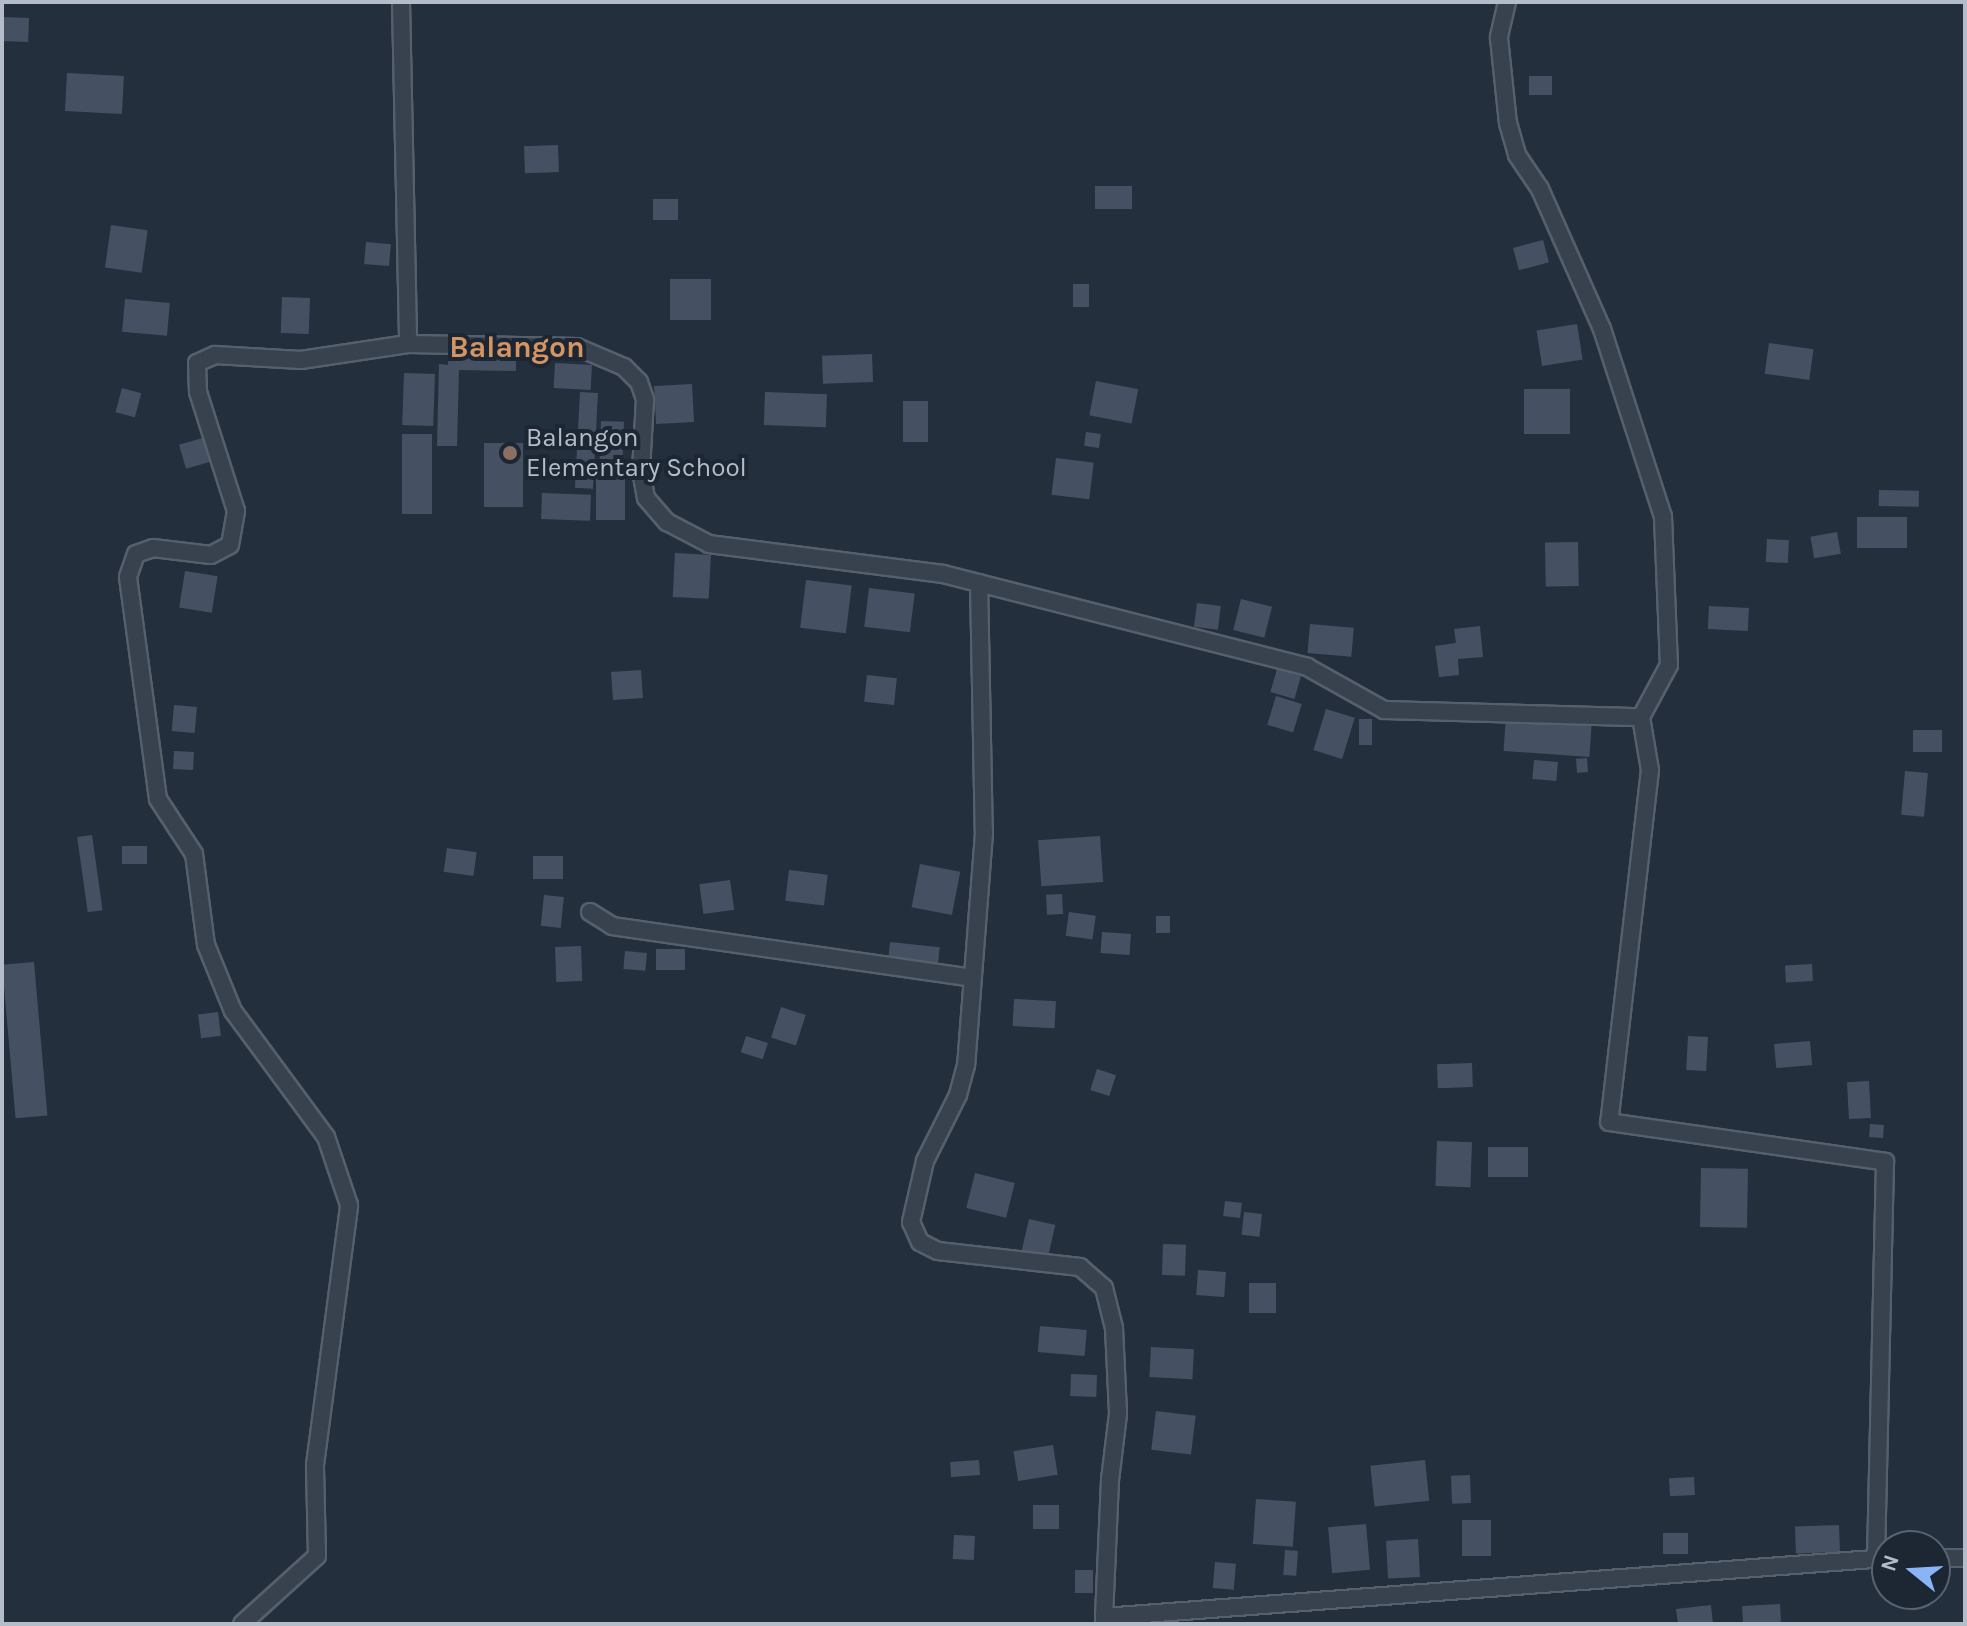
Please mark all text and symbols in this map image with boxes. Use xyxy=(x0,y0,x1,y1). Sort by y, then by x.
district label: Balangon xyxy=(449,329,585,365)
place label: Balangon Elementary School xyxy=(526,422,747,484)
marker: Balangon Elementary School xyxy=(501,444,519,462)
north arrow xyxy=(1871,1530,1951,1610)
text: N xyxy=(1875,1552,1905,1575)

